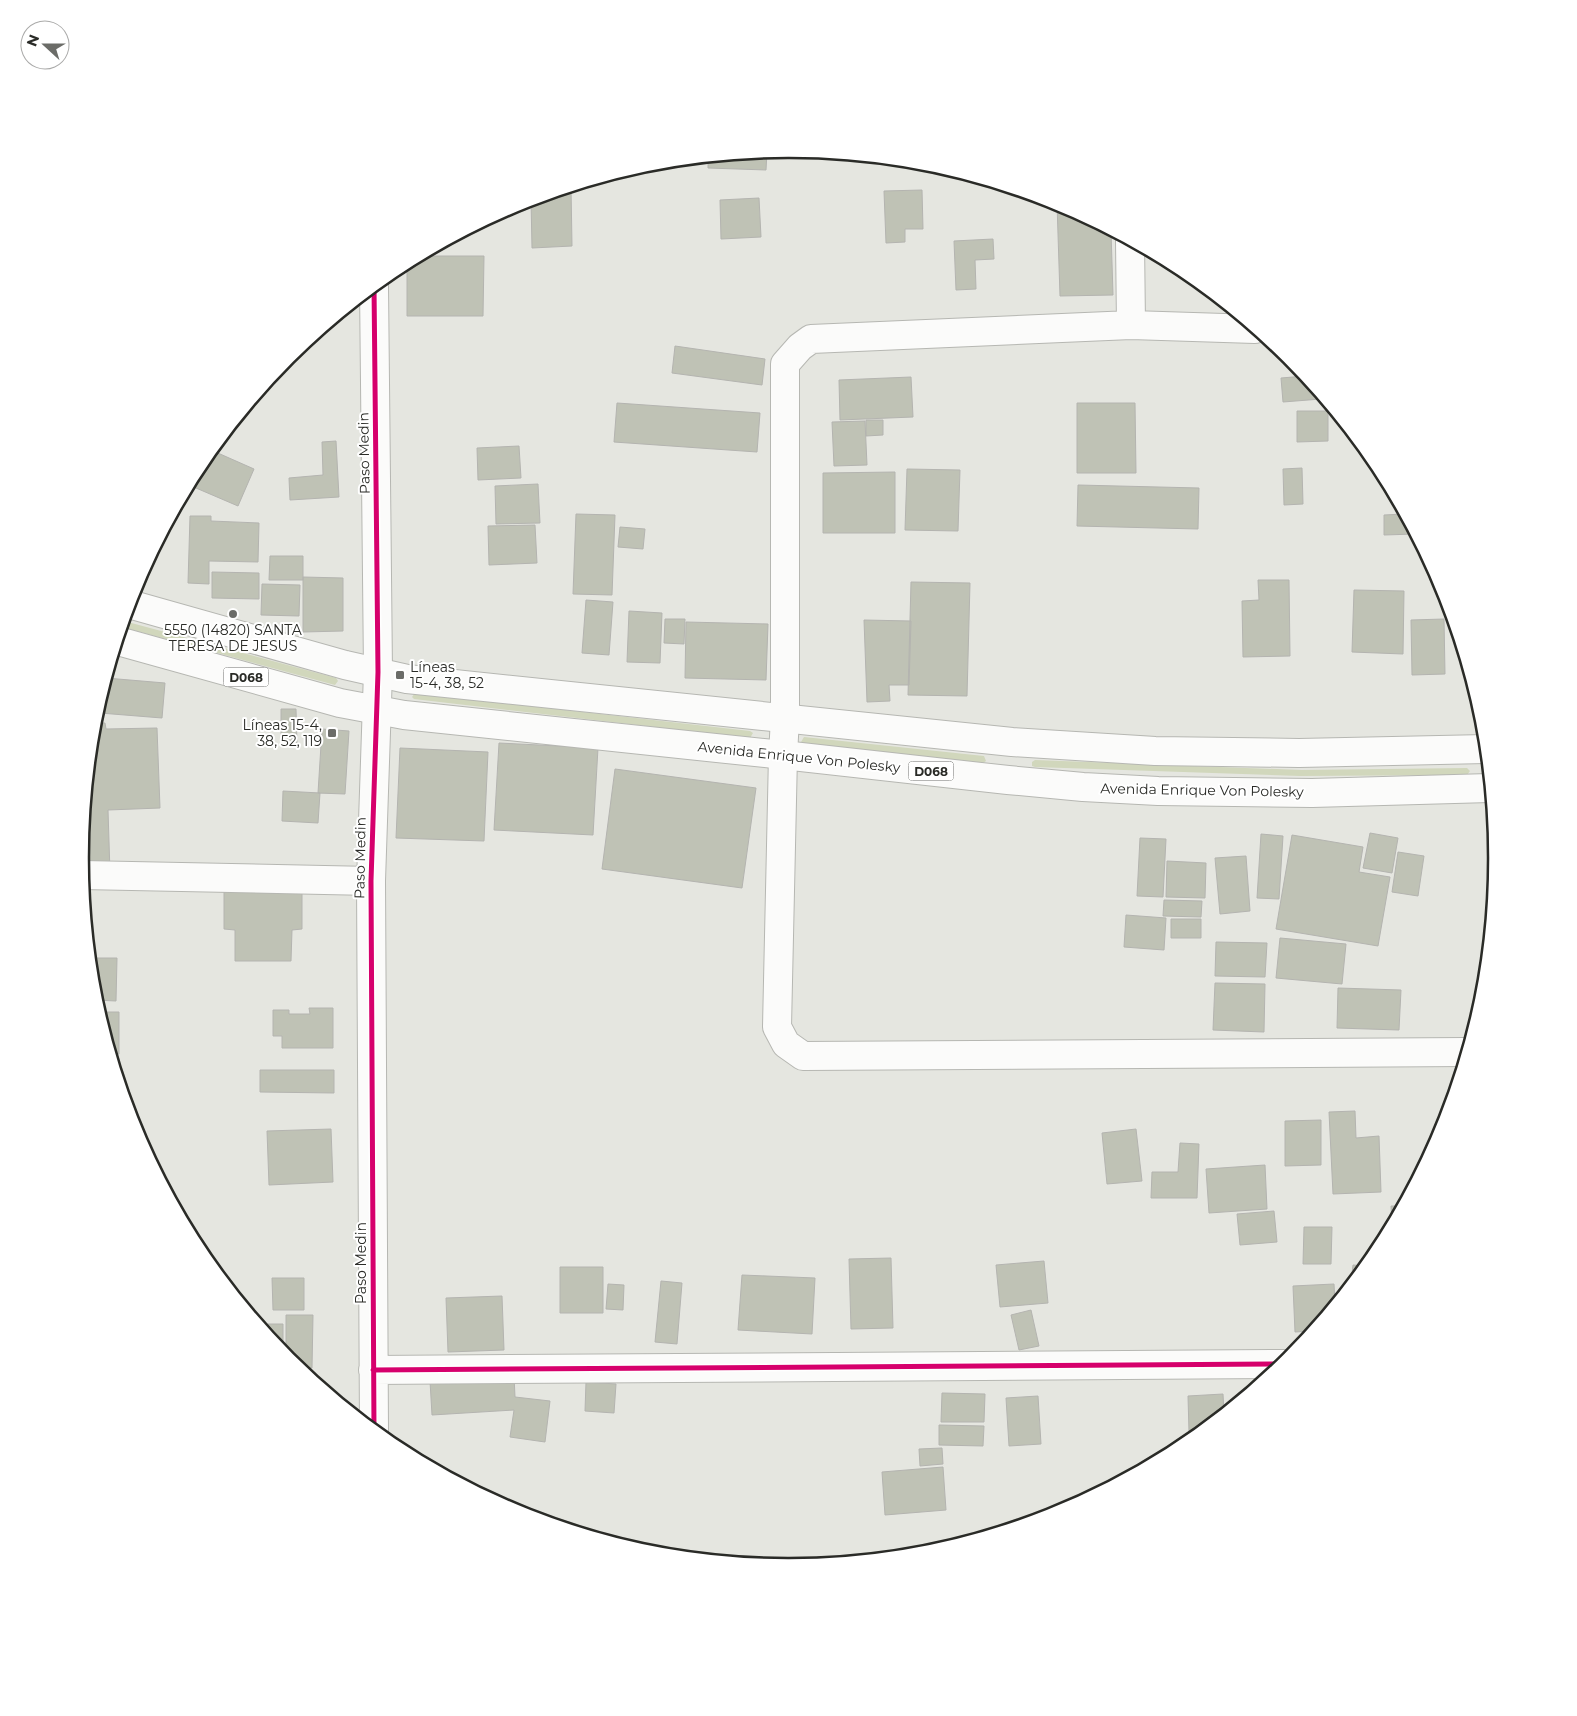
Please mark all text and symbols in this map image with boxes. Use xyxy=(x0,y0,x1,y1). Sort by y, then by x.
north arrow xyxy=(20,20,70,70)
text: N xyxy=(22,32,43,49)
street label: Paso Medin xyxy=(354,412,374,494)
marker: 5550 (14820) SANTA TERESA DE JESUS xyxy=(227,608,239,620)
place label: 5550 (14820) SANTA TERESA DE JESUS xyxy=(164,621,303,655)
place label: Líneas 15-4, 38, 52 xyxy=(410,658,484,692)
road number: D068 xyxy=(224,668,268,686)
marker: Líneas 15-4, 38, 52 xyxy=(394,669,406,681)
place label: Líneas 15-4, 38, 52, 119 xyxy=(243,716,322,750)
marker: Líneas 15-4, 38, 52, 119 xyxy=(326,727,338,739)
street label: Avenida Enrique Von Polesky xyxy=(697,737,902,777)
road number: D068 xyxy=(908,761,954,780)
street label: Avenida Enrique Von Polesky xyxy=(1100,779,1304,801)
street label: Paso Medin xyxy=(350,817,370,899)
street label: Paso Medin xyxy=(352,1222,370,1304)

